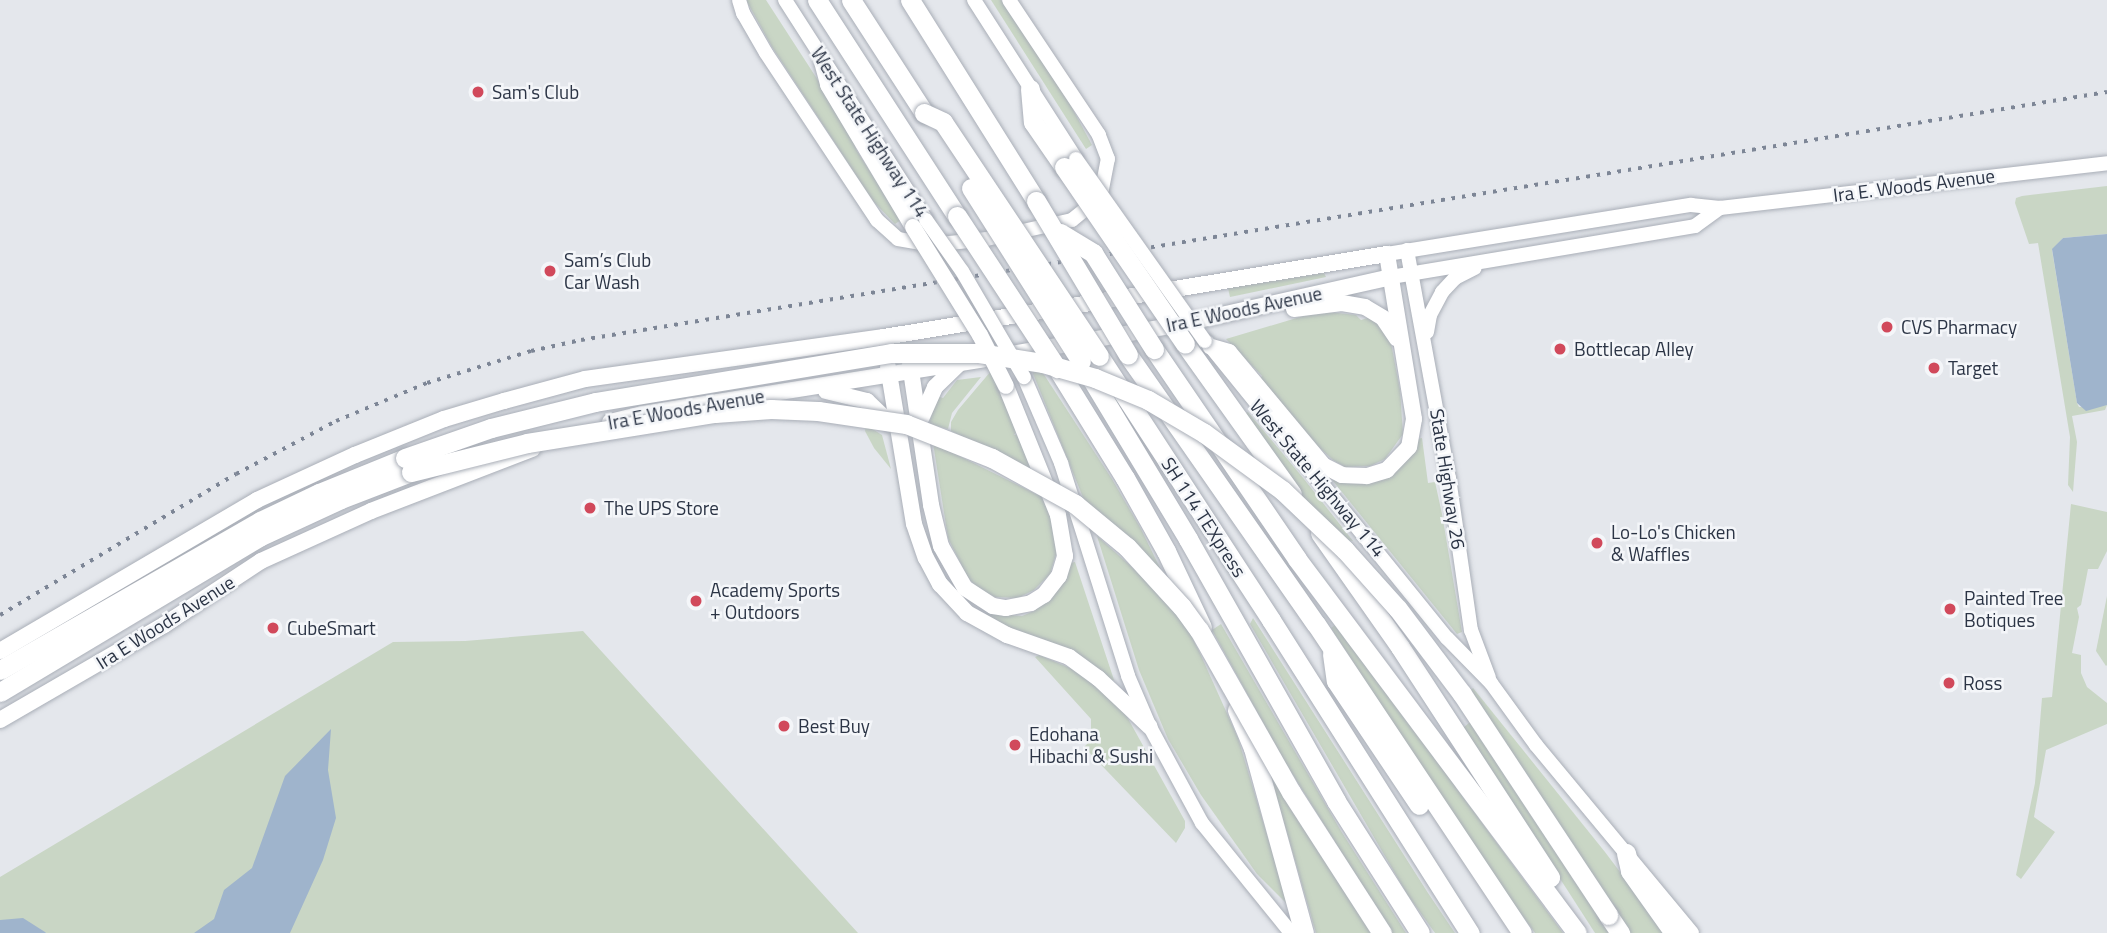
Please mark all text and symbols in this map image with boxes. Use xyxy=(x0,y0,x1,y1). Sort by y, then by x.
street label: West State Highway 114 xyxy=(806,43,934,221)
place label: Sam's Club xyxy=(492,81,579,103)
marker: Sam's Club xyxy=(470,84,486,100)
street label: Ira E. Woods Avenue xyxy=(1832,164,1996,206)
place label: Sam’s Club Car Wash xyxy=(564,249,651,293)
marker: Sam’s Club Car Wash xyxy=(542,263,558,279)
street label: Ira E Woods Avenue xyxy=(1164,281,1324,337)
place label: CVS Pharmacy xyxy=(1901,316,2017,338)
marker: CVS Pharmacy xyxy=(1879,319,1895,335)
place label: Bottlecap Alley xyxy=(1574,338,1694,360)
marker: Bottlecap Alley xyxy=(1552,341,1568,357)
place label: Target xyxy=(1948,357,1998,379)
marker: Target xyxy=(1926,360,1942,376)
street label: Ira E Woods Avenue xyxy=(606,384,766,434)
street label: West State Highway 114 xyxy=(1245,395,1391,561)
street label: State Highway 26 xyxy=(1426,407,1470,551)
street label: SH 114 TEXpress xyxy=(1157,453,1251,581)
place label: The UPS Store xyxy=(604,497,719,519)
marker: The UPS Store xyxy=(582,500,598,516)
place label: Lo-Lo's Chicken & Waffles xyxy=(1611,521,1736,565)
marker: Lo-Lo's Chicken & Waffles xyxy=(1589,535,1605,551)
street label: Ira E Woods Avenue xyxy=(92,570,238,674)
place label: Academy Sports + Outdoors xyxy=(710,579,840,623)
place label: Painted Tree Botiques xyxy=(1964,587,2063,631)
marker: Academy Sports + Outdoors xyxy=(688,593,704,609)
marker: Painted Tree Botiques xyxy=(1942,601,1958,617)
place label: CubeSmart xyxy=(287,617,376,639)
marker: CubeSmart xyxy=(265,620,281,636)
place label: Ross xyxy=(1963,672,2002,694)
marker: Ross xyxy=(1941,675,1957,691)
place label: Best Buy xyxy=(798,715,870,737)
marker: Best Buy xyxy=(776,718,792,734)
place label: Edohana Hibachi & Sushi xyxy=(1029,723,1153,767)
marker: Edohana Hibachi & Sushi xyxy=(1007,737,1023,753)

